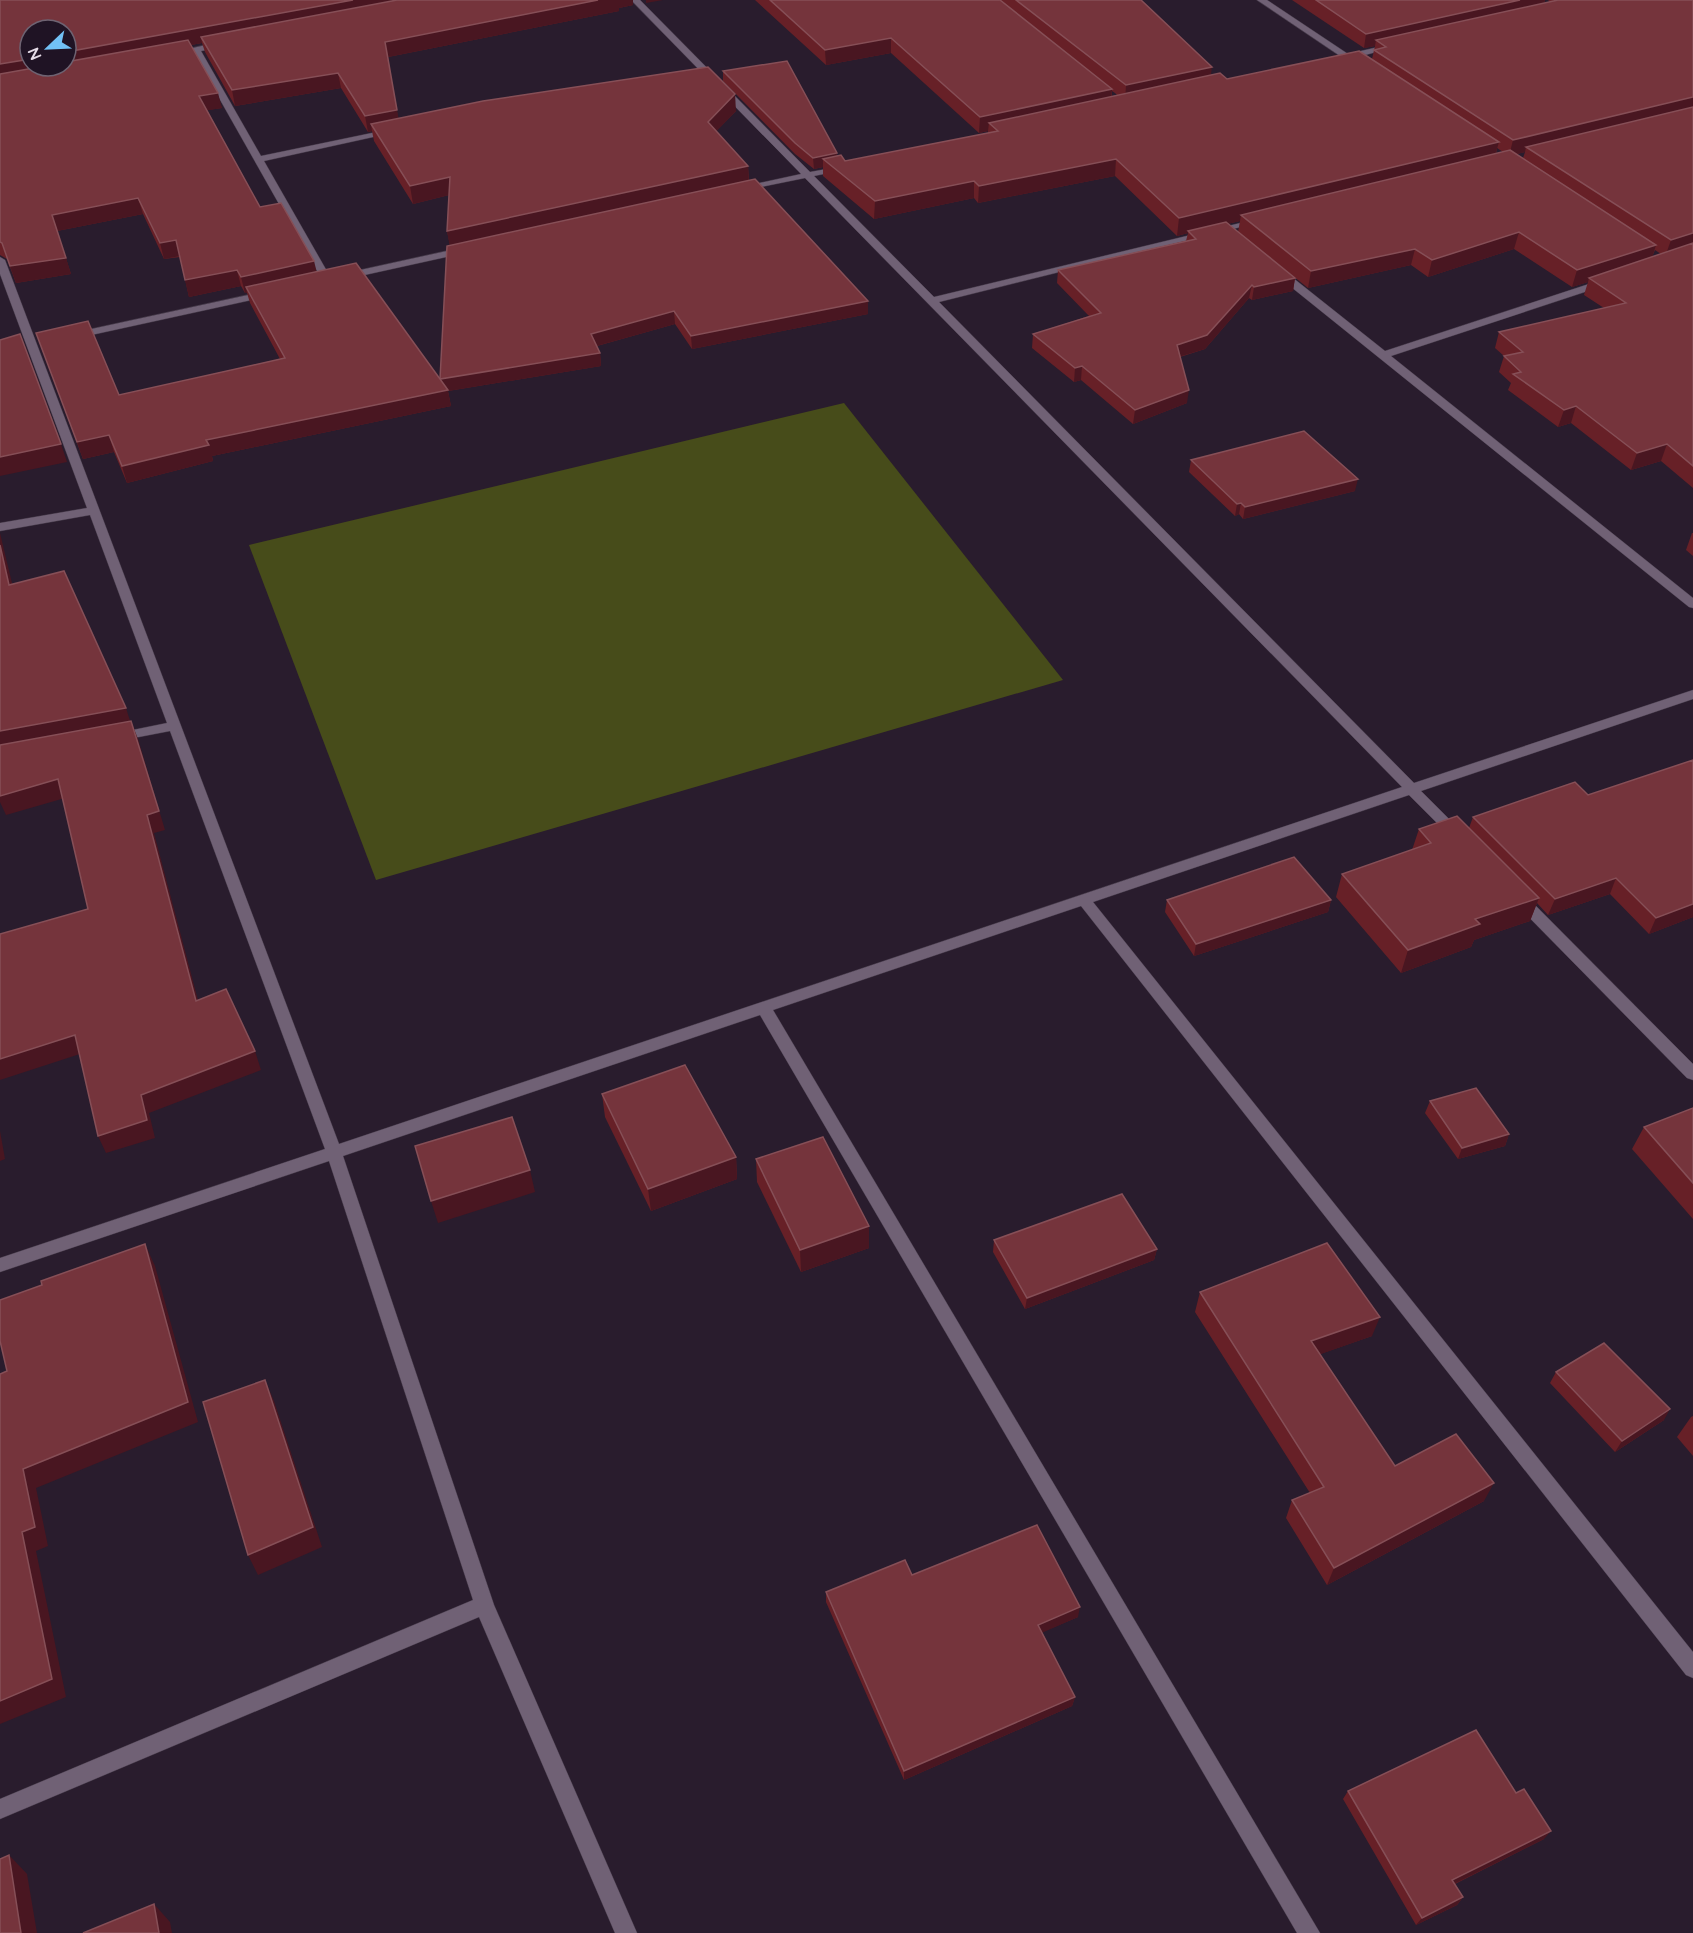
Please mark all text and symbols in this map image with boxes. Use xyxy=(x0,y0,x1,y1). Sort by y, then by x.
north arrow xyxy=(18,18,78,78)
text: N xyxy=(23,45,46,63)

